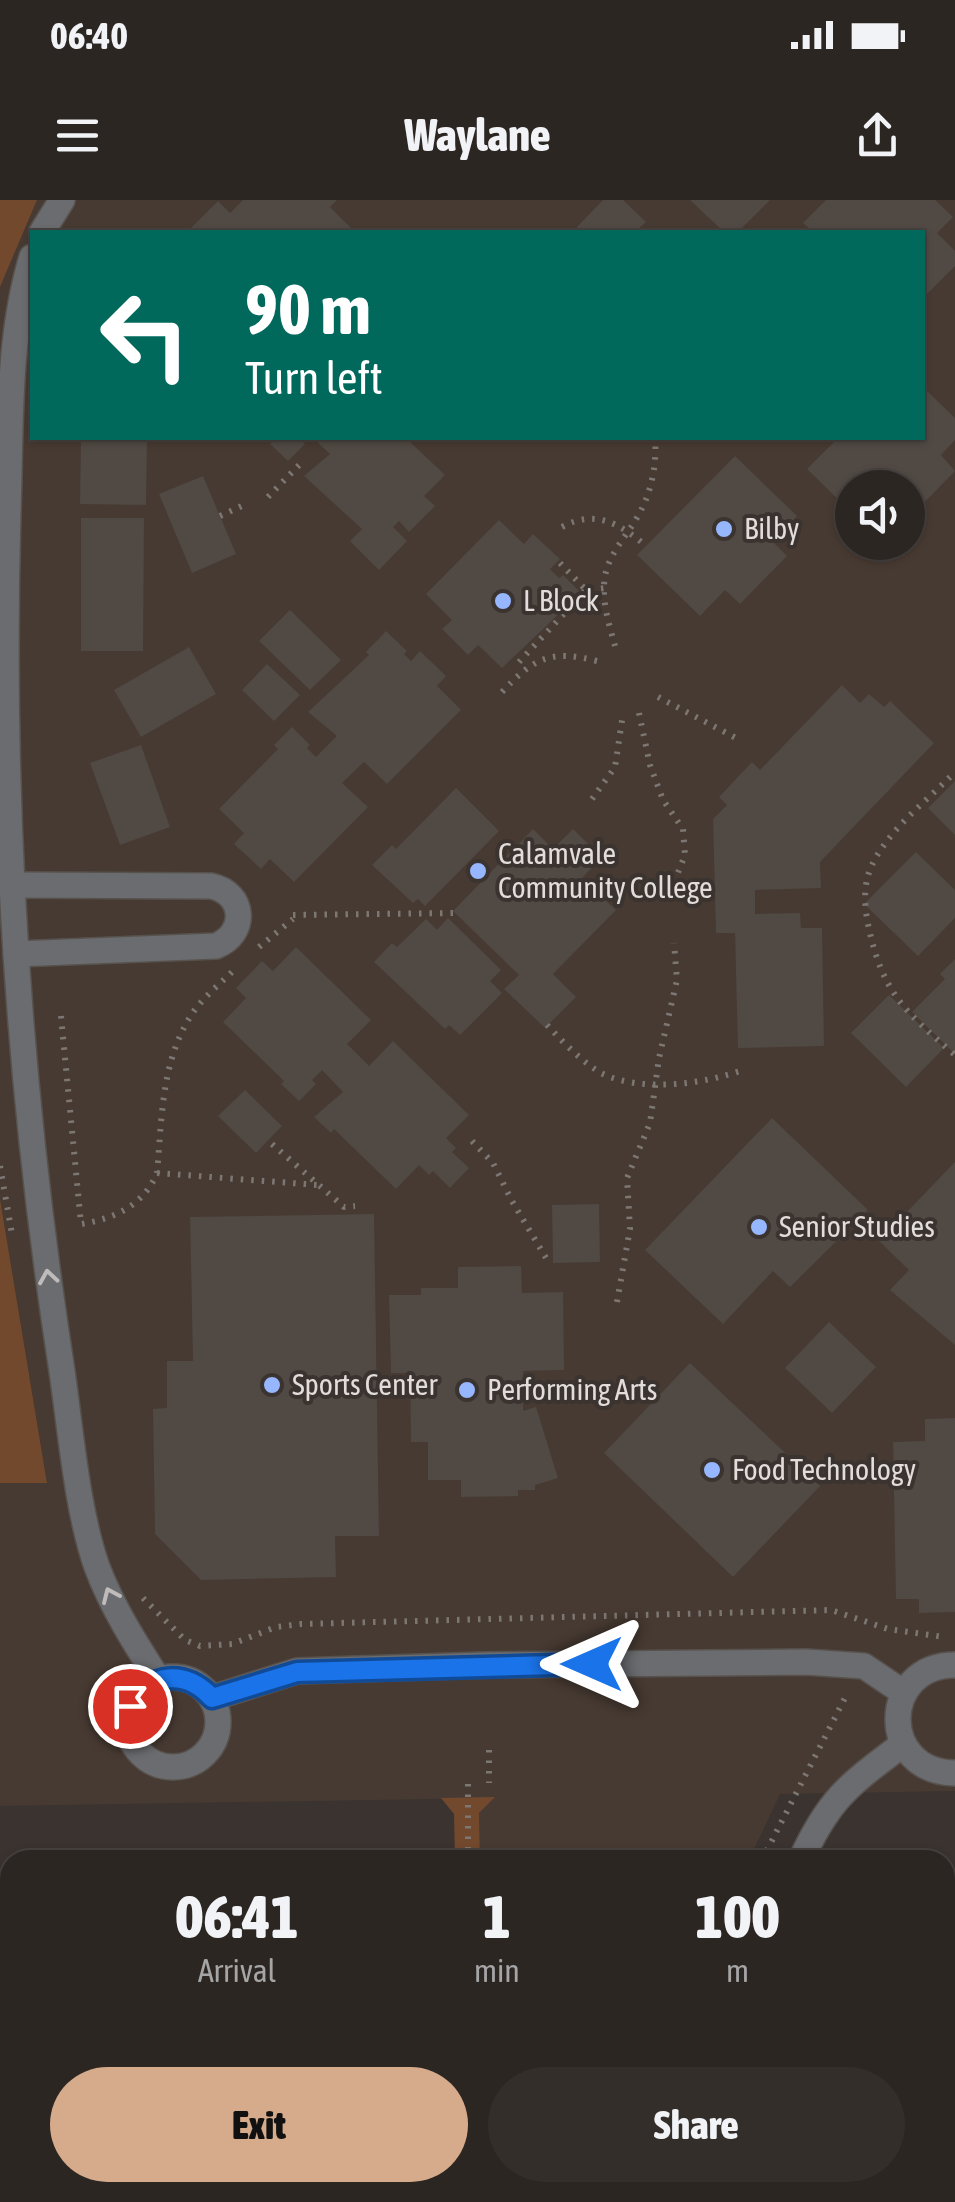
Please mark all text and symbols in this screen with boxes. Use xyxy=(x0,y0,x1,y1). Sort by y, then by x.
text: 06:40 xyxy=(50,14,128,57)
icon: menu xyxy=(50,108,105,163)
icon: share xyxy=(850,108,905,163)
text: Waylane xyxy=(405,109,550,161)
text: 90 m xyxy=(245,269,371,349)
icon: left xyxy=(80,270,210,400)
text: Turn left xyxy=(245,352,383,404)
map controls xyxy=(835,470,925,560)
button: sound xyxy=(835,470,925,560)
place label: Bilby xyxy=(744,511,799,545)
marker: Bilby xyxy=(713,518,735,540)
place label: L Block xyxy=(523,583,599,617)
marker: L Block xyxy=(492,590,514,612)
place label: Calamvale Community College xyxy=(498,836,713,904)
marker: Calamvale Community College xyxy=(467,860,489,882)
place label: Senior Studies xyxy=(779,1209,935,1243)
marker: Senior Studies xyxy=(748,1216,770,1238)
one-way arrow xyxy=(38,1269,59,1286)
place label: Sports Center xyxy=(292,1367,438,1401)
place label: Performing Arts xyxy=(487,1372,657,1406)
marker: Sports Center xyxy=(261,1374,283,1396)
marker: Performing Arts xyxy=(456,1379,478,1401)
place label: Food Technology xyxy=(732,1452,916,1486)
marker: Food Technology xyxy=(701,1459,723,1481)
one-way arrow xyxy=(102,1587,122,1605)
position arrow xyxy=(540,1612,644,1716)
pin xyxy=(88,1664,173,1749)
icon: arrive xyxy=(103,1679,158,1734)
text: 06:41 xyxy=(175,1882,299,1951)
text: 1 xyxy=(483,1882,511,1951)
text: 100 xyxy=(695,1882,780,1951)
text: Arrival xyxy=(198,1952,276,1989)
text: min xyxy=(474,1952,520,1989)
text: m xyxy=(726,1952,749,1989)
button: Exit xyxy=(50,2067,468,2182)
button: Share xyxy=(488,2067,905,2182)

